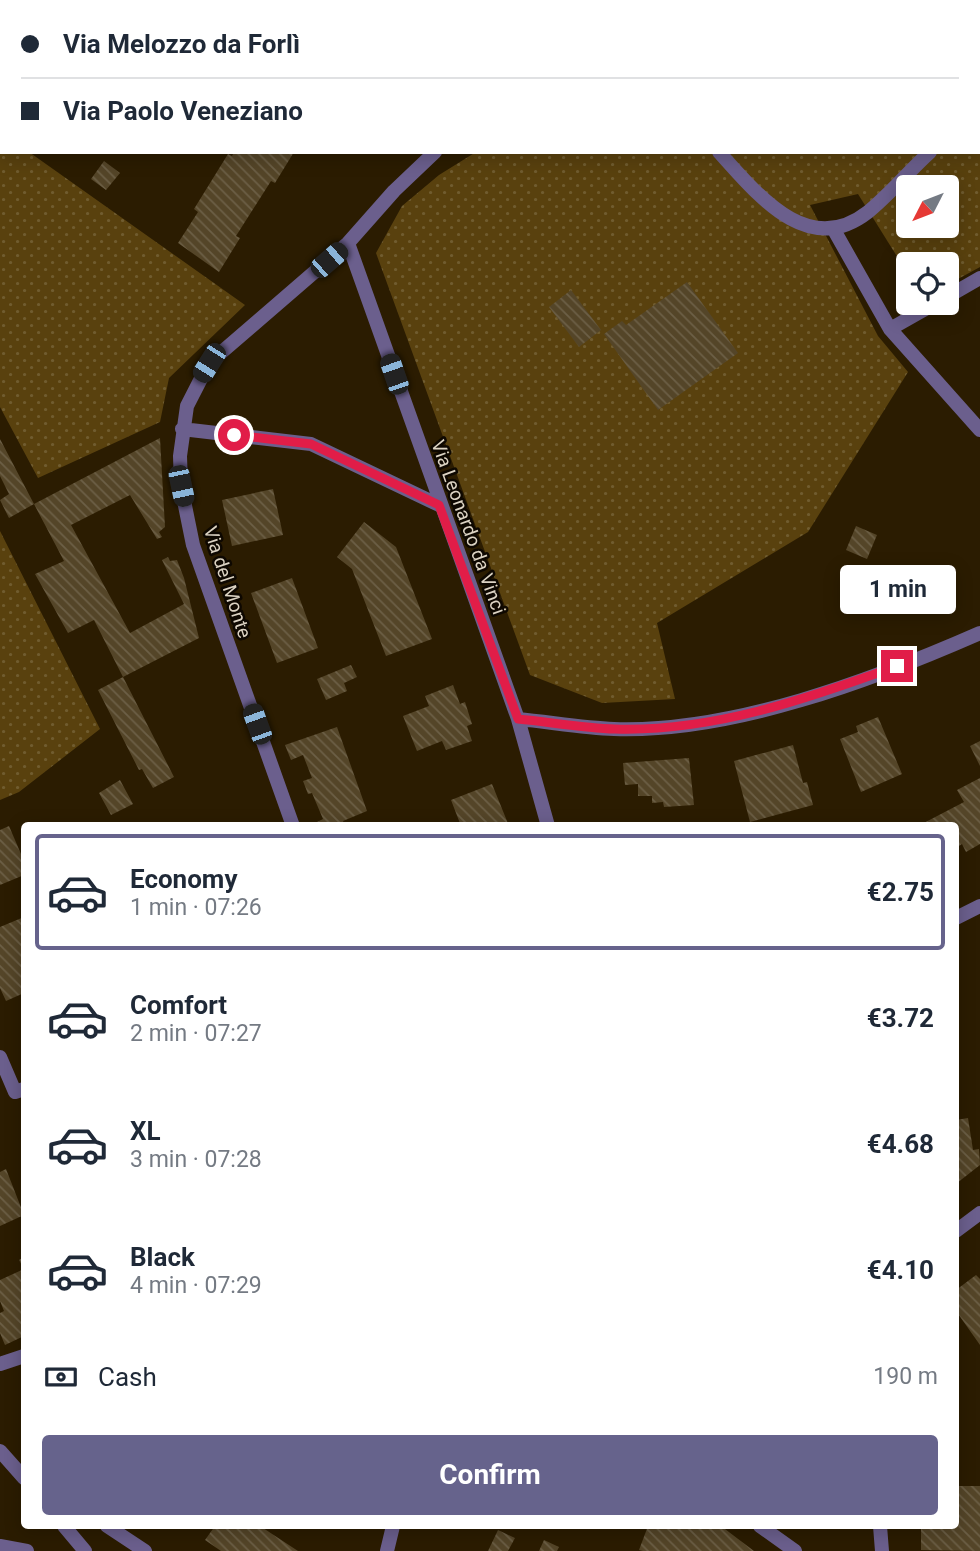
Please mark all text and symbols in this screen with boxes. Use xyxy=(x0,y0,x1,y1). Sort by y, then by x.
text: Via Melozzo da Forlì xyxy=(63,29,300,59)
text: Via Paolo Veneziano xyxy=(63,96,303,126)
north arrow xyxy=(896,175,959,238)
map controls xyxy=(896,175,959,315)
car xyxy=(307,238,352,282)
button: locate xyxy=(896,252,959,315)
car xyxy=(189,340,230,386)
car xyxy=(378,351,411,397)
route start xyxy=(218,419,250,451)
street label: Via Leonardo da Vinci xyxy=(426,437,511,617)
car xyxy=(167,463,196,509)
street label: Via del Monte xyxy=(199,523,256,641)
callout: 1 min xyxy=(839,564,955,614)
text: 1 min xyxy=(869,576,927,603)
route end xyxy=(881,650,913,682)
car xyxy=(240,701,275,747)
icon: car xyxy=(46,861,109,924)
text: Economy xyxy=(130,864,237,894)
text: €2.75 xyxy=(867,877,934,907)
text: 1 min · 07:26 xyxy=(130,894,262,921)
icon: car xyxy=(46,987,109,1050)
text: Comfort xyxy=(130,990,227,1020)
text: €3.72 xyxy=(867,1003,934,1033)
text: 2 min · 07:27 xyxy=(130,1020,262,1047)
icon: car xyxy=(46,1113,109,1176)
text: XL xyxy=(130,1116,161,1146)
text: €4.68 xyxy=(867,1129,934,1159)
text: 3 min · 07:28 xyxy=(130,1146,262,1173)
icon: car xyxy=(46,1239,109,1302)
text: Black xyxy=(130,1242,195,1272)
text: €4.10 xyxy=(867,1255,934,1285)
text: 4 min · 07:29 xyxy=(130,1272,262,1299)
icon: cash xyxy=(42,1358,80,1396)
text: Cash xyxy=(98,1362,157,1392)
text: 190 m xyxy=(873,1363,938,1390)
button: Confirm xyxy=(42,1435,938,1515)

